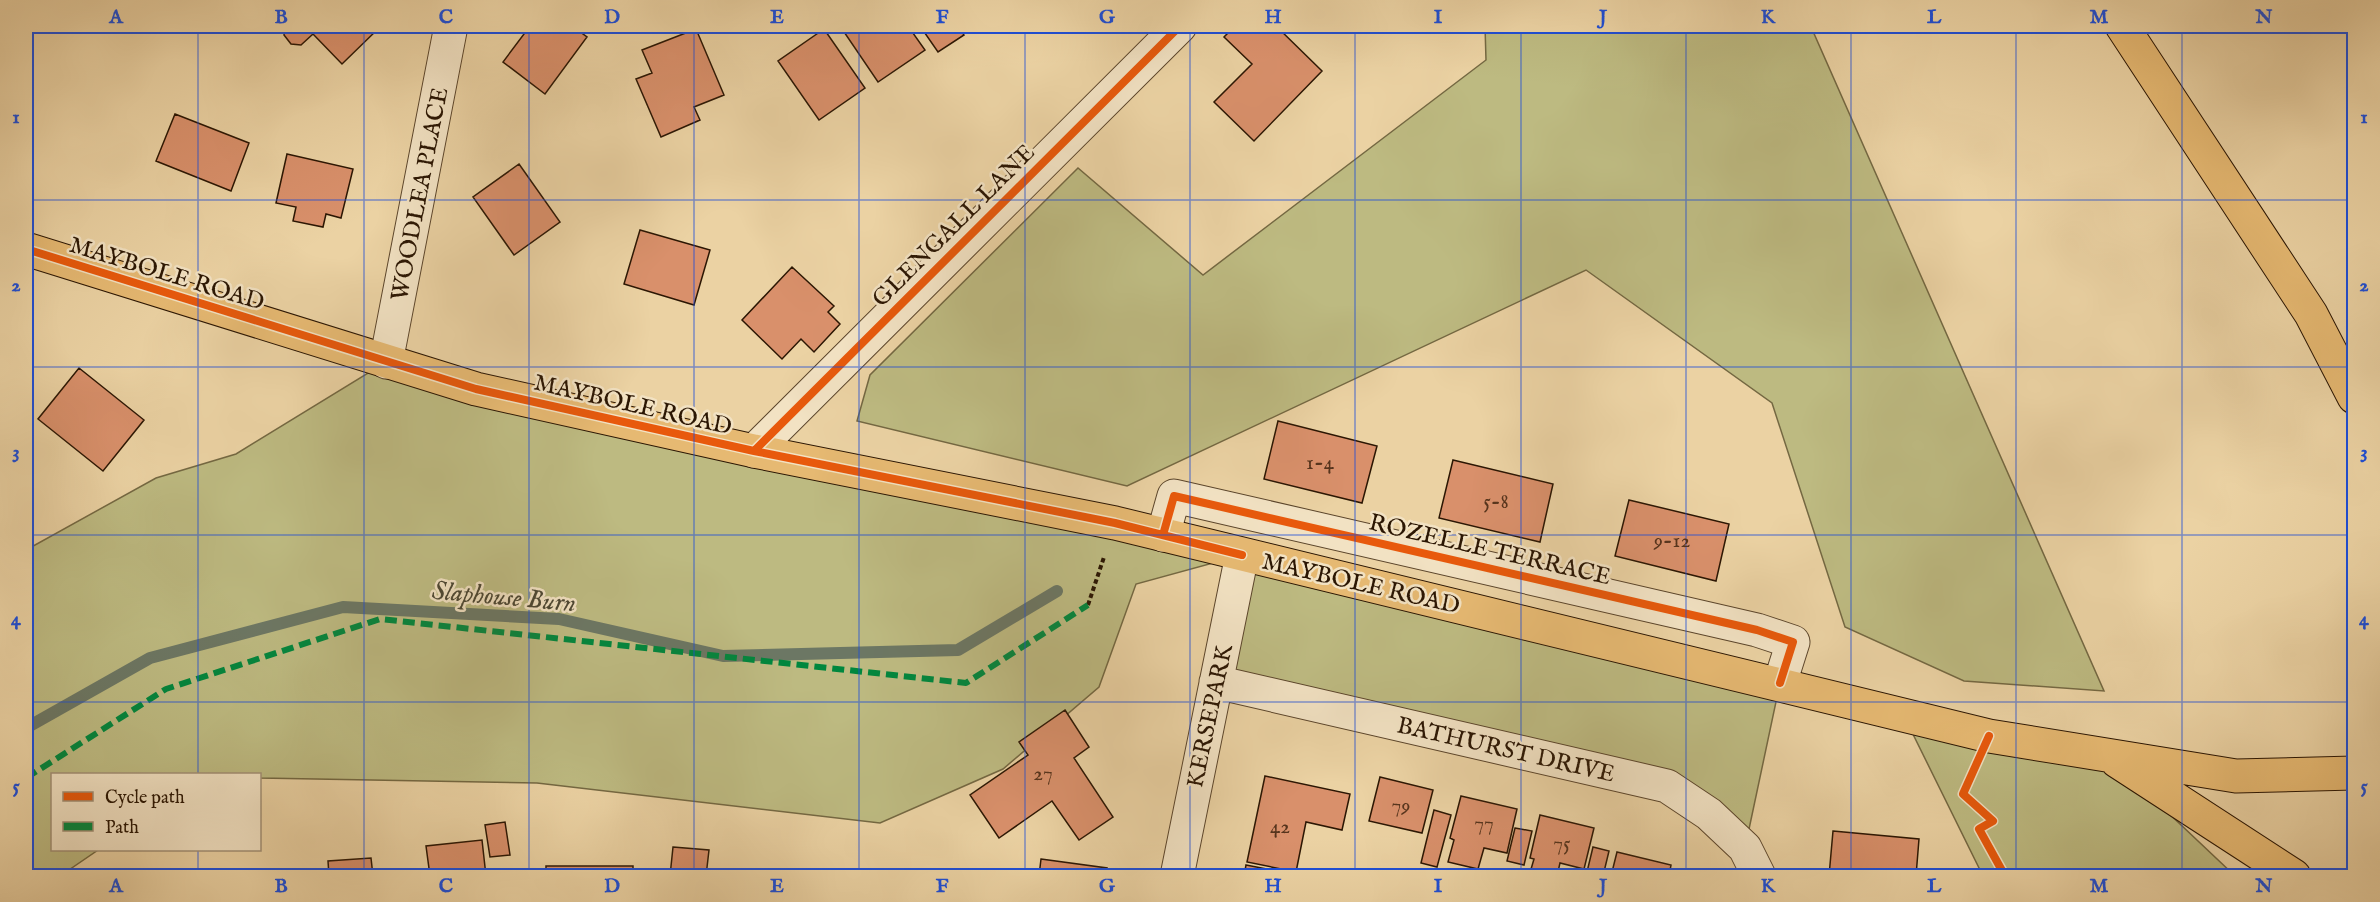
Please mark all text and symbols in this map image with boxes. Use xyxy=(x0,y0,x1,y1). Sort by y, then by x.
text: A xyxy=(108,5,124,30)
text: B xyxy=(274,5,288,30)
text: C xyxy=(439,5,453,30)
text: D xyxy=(604,5,620,30)
text: E xyxy=(770,5,784,30)
text: F xyxy=(936,5,949,30)
text: G xyxy=(1099,5,1116,30)
text: H xyxy=(1264,5,1282,30)
text: I xyxy=(1434,5,1443,30)
text: J xyxy=(1596,5,1608,30)
text: K xyxy=(1761,5,1777,30)
text: L xyxy=(1927,5,1942,30)
text: M xyxy=(2090,5,2109,30)
text: N xyxy=(2254,5,2273,30)
street label: WOODLEA PLACE xyxy=(385,85,456,304)
text: 1 xyxy=(12,105,20,130)
text: 1 xyxy=(2360,105,2368,130)
street label: GLENGALL LANE xyxy=(866,138,1042,314)
street label: MAYBOLE ROAD xyxy=(65,230,268,319)
text: 2 xyxy=(11,273,21,298)
text: 2 xyxy=(2359,273,2369,298)
street label: MAYBOLE ROAD xyxy=(531,368,735,443)
text: 3 xyxy=(12,440,20,465)
text: 3 xyxy=(2360,440,2368,465)
house number: 1-4 xyxy=(1306,450,1335,477)
house number: 5-8 xyxy=(1483,489,1509,516)
street label: ROZELLE TERRACE xyxy=(1366,508,1614,593)
house number: 9-12 xyxy=(1653,528,1690,555)
street label: MAYBOLE ROAD xyxy=(1259,547,1463,622)
water label: Slaphouse Burn xyxy=(430,575,577,620)
text: 4 xyxy=(11,607,22,632)
text: 4 xyxy=(2359,607,2370,632)
street label: KERSEPARK xyxy=(1180,641,1241,791)
street label: BATHURST DRIVE xyxy=(1394,710,1618,791)
house number: 27 xyxy=(1033,761,1053,788)
legend xyxy=(51,773,261,851)
text: 5 xyxy=(12,774,20,799)
text: 5 xyxy=(2360,774,2368,799)
text: Cycle path xyxy=(105,787,185,810)
house number: 79 xyxy=(1392,793,1411,820)
house number: 77 xyxy=(1474,811,1494,838)
house number: 42 xyxy=(1270,814,1290,841)
text: Path xyxy=(105,817,139,840)
house number: 75 xyxy=(1553,831,1571,858)
text: A xyxy=(108,874,124,899)
text: B xyxy=(274,874,288,899)
text: C xyxy=(439,874,453,899)
text: D xyxy=(604,874,620,899)
text: E xyxy=(770,874,784,899)
text: F xyxy=(936,874,949,899)
text: G xyxy=(1099,874,1116,899)
text: H xyxy=(1264,874,1282,899)
text: I xyxy=(1434,874,1443,899)
text: J xyxy=(1596,874,1608,899)
text: K xyxy=(1761,874,1777,899)
text: L xyxy=(1927,874,1942,899)
text: M xyxy=(2090,874,2109,899)
text: N xyxy=(2254,874,2273,899)

